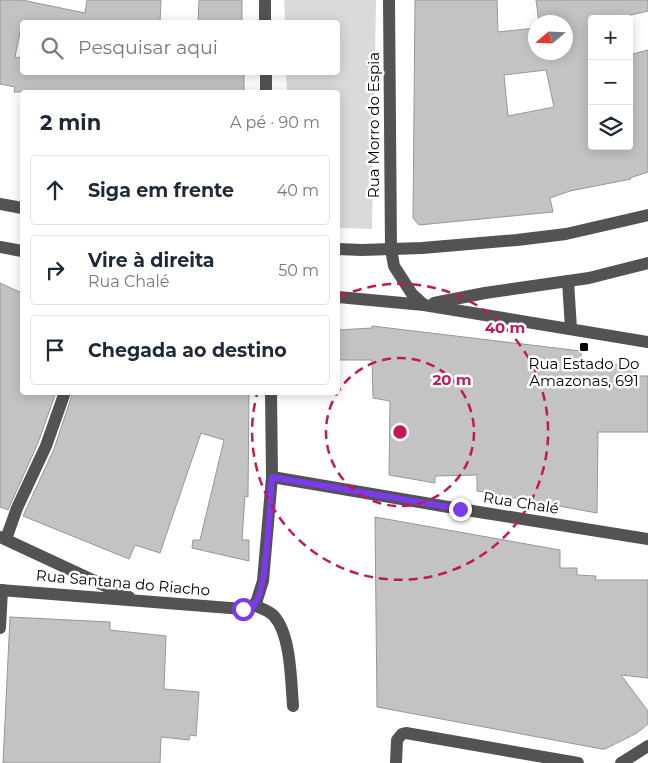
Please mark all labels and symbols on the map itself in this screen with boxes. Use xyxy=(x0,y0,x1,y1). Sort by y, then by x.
north arrow xyxy=(528,15,573,60)
street label: Rua Morro do Espia xyxy=(364,52,383,198)
text: 40 m xyxy=(485,318,525,337)
marker: Rua Estado Do Amazonas, 691 xyxy=(578,341,590,353)
place label: Rua Estado Do Amazonas, 691 xyxy=(529,354,639,390)
text: 20 m xyxy=(432,370,472,389)
centre of rings xyxy=(391,423,409,441)
street label: Rua Chalé xyxy=(482,487,560,518)
route end xyxy=(449,498,472,521)
street label: Rua Santana do Riacho xyxy=(35,565,211,600)
route start xyxy=(232,598,255,621)

